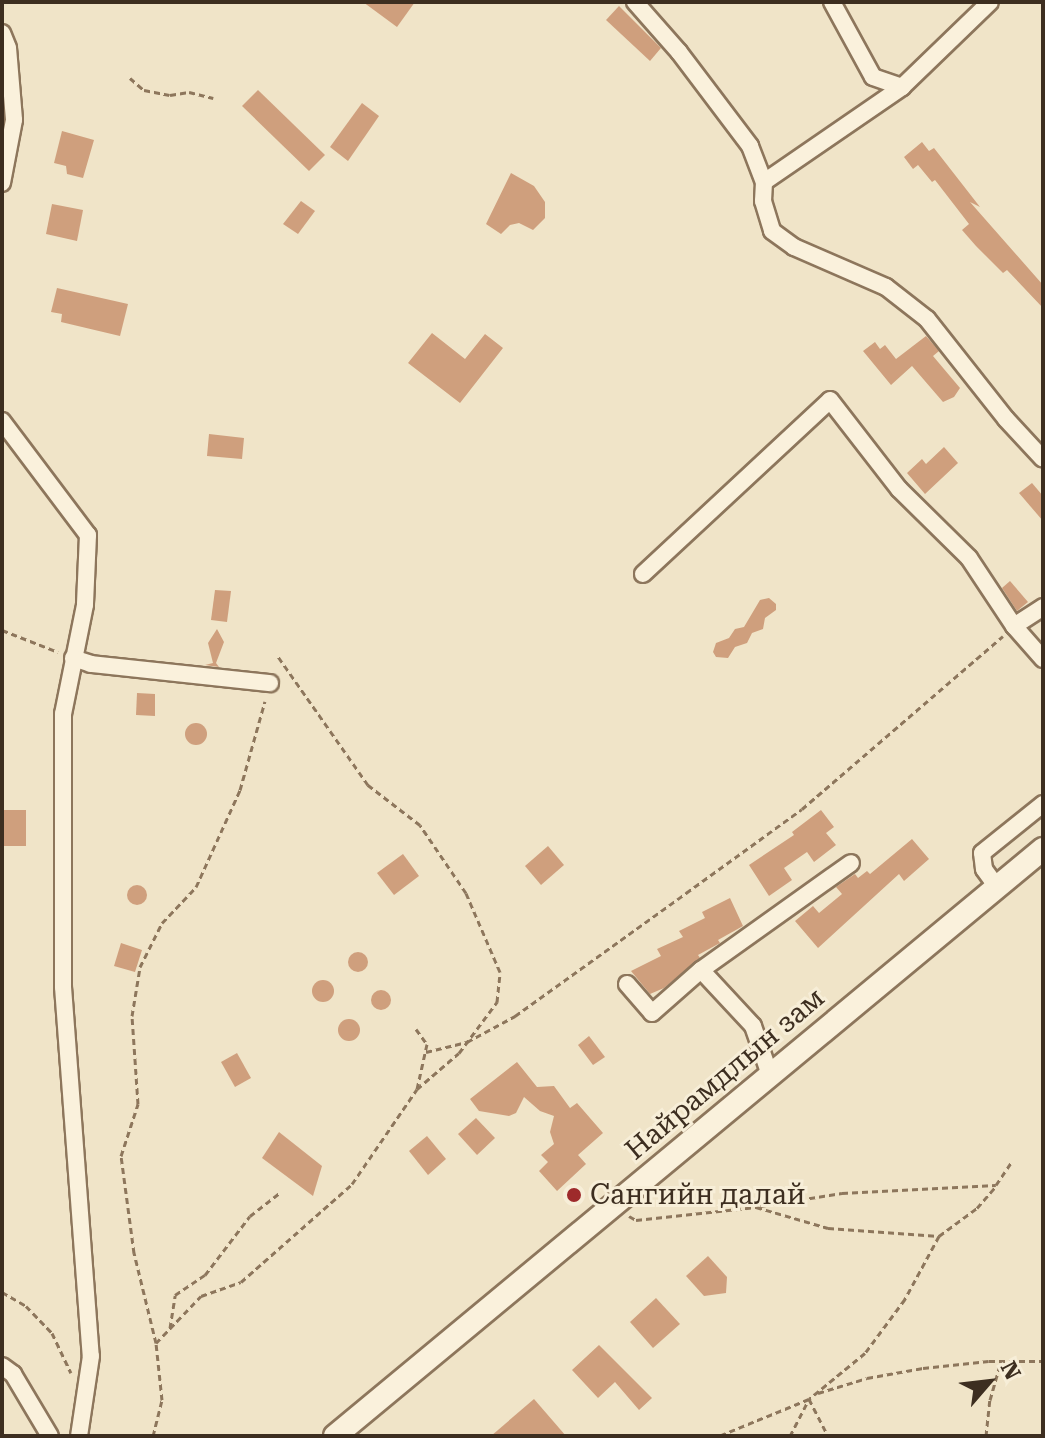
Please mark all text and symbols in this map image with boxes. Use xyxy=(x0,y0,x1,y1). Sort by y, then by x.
street label: Найрамдлын зам xyxy=(619,981,831,1167)
place label: Сангийн далай xyxy=(590,1178,806,1212)
marker: Сангийн далай xyxy=(565,1186,583,1204)
north arrow xyxy=(949,1342,1029,1422)
text: N xyxy=(996,1357,1026,1384)

